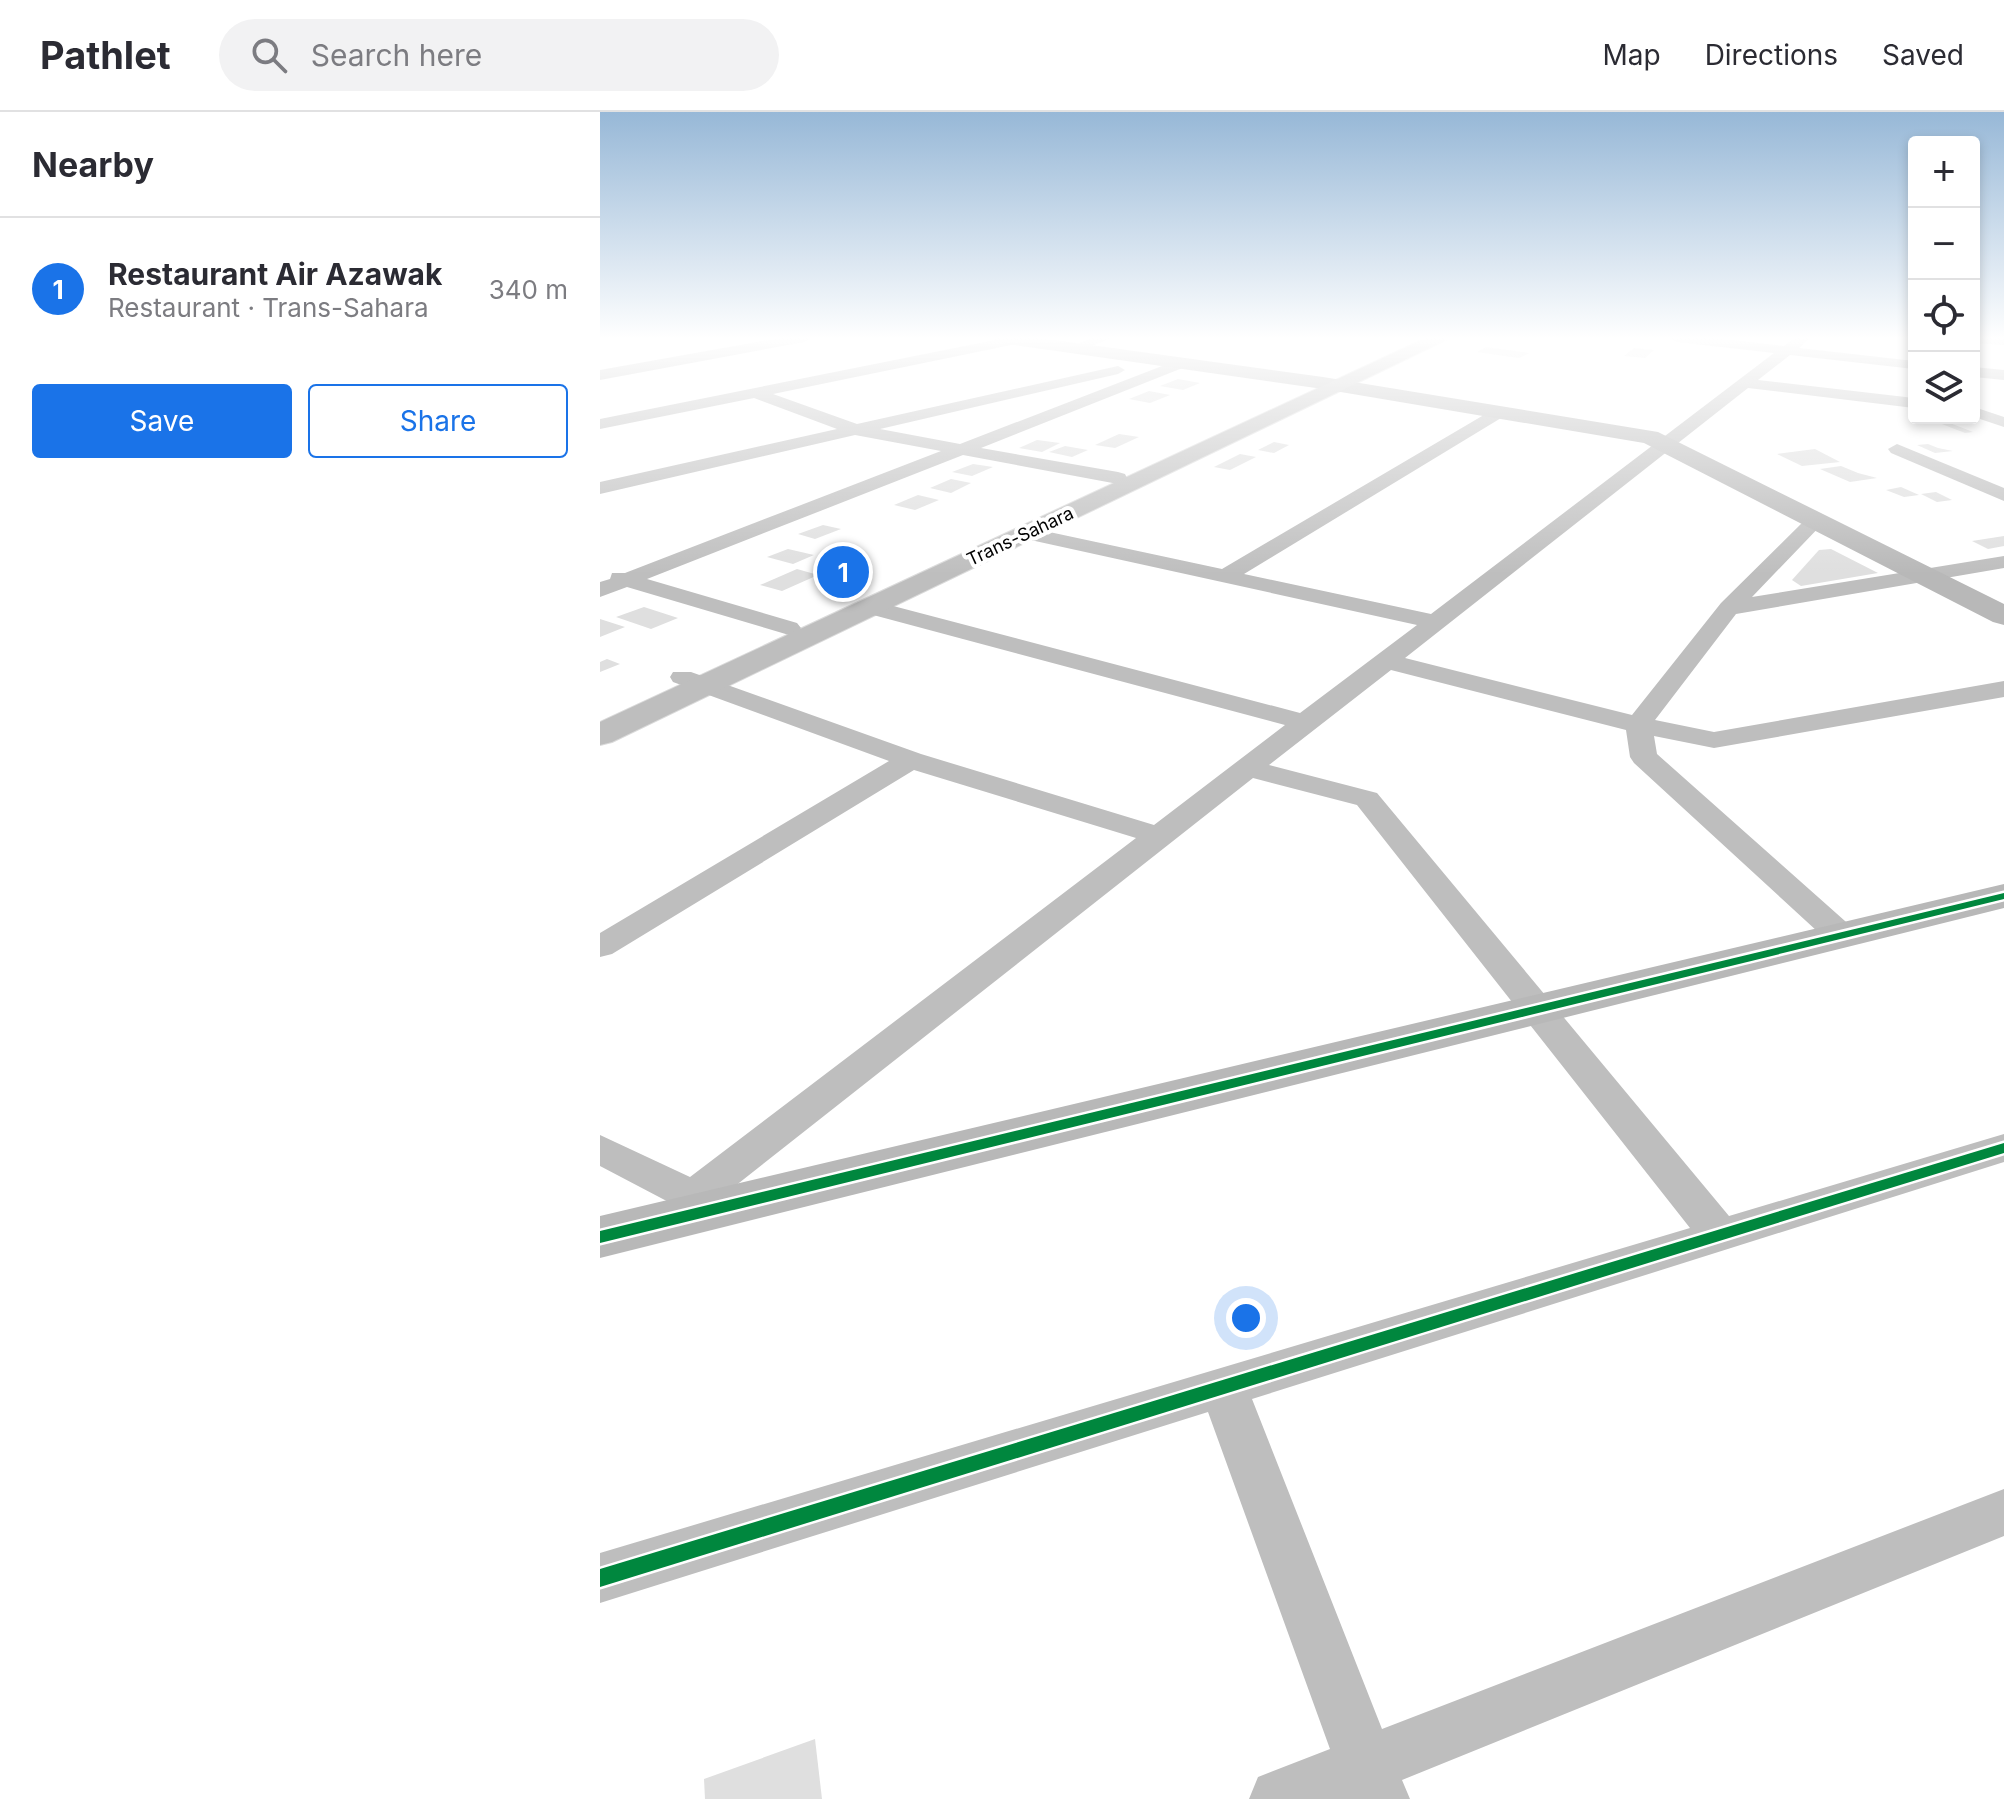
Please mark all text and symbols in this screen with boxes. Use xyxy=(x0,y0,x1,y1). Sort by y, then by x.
search box xyxy=(219,19,779,91)
text: Pathlet xyxy=(40,32,171,78)
icon: search xyxy=(247,33,291,77)
text: Search here xyxy=(311,37,482,73)
text: Map xyxy=(1602,38,1661,72)
text: Directions xyxy=(1705,38,1838,72)
text: Saved xyxy=(1882,38,1964,72)
map controls xyxy=(1908,136,1980,424)
button: + xyxy=(1908,136,1980,208)
text: Nearby xyxy=(32,144,154,185)
button: − xyxy=(1908,208,1980,280)
text: Restaurant Air Azawak xyxy=(108,256,442,292)
text: 1 xyxy=(52,274,64,305)
text: 340 m xyxy=(489,274,568,305)
button: locate xyxy=(1908,280,1980,352)
text: Restaurant · Trans-Sahara xyxy=(108,292,429,323)
button: layers xyxy=(1908,352,1980,424)
button: Save xyxy=(32,384,292,458)
button: Share xyxy=(308,384,568,458)
street label: Trans-Sahara xyxy=(963,502,1077,570)
pin: 1 xyxy=(817,542,869,602)
your location xyxy=(1226,1298,1266,1338)

